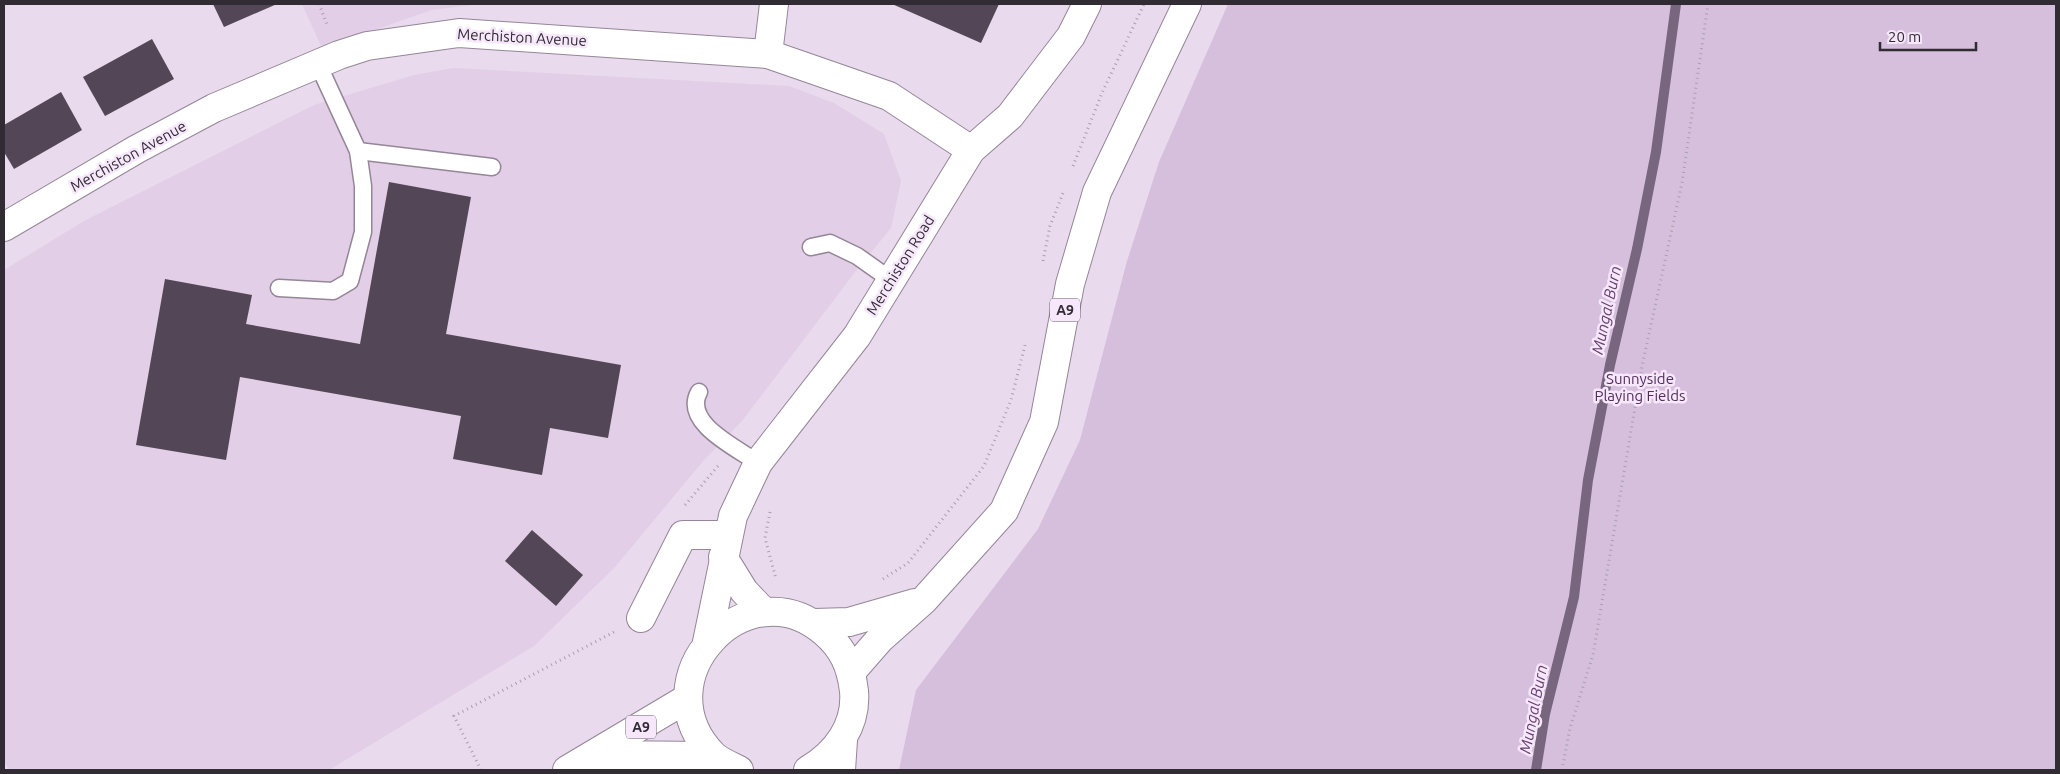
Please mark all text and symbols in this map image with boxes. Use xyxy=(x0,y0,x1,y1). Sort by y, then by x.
scale bar xyxy=(1880,20,1976,52)
street label: Merchiston Avenue xyxy=(457,25,587,49)
text: 20 m xyxy=(1888,28,1921,45)
street label: Merchiston Avenue xyxy=(67,117,189,195)
street label: Merchiston Road xyxy=(863,212,937,318)
water label: Mungal Burn xyxy=(1588,264,1624,356)
road number: A9 xyxy=(1050,298,1080,322)
park label: Sunnyside Playing Fields xyxy=(1594,370,1686,404)
water label: Mungal Burn xyxy=(1516,663,1550,755)
road number: A9 xyxy=(626,716,656,739)

